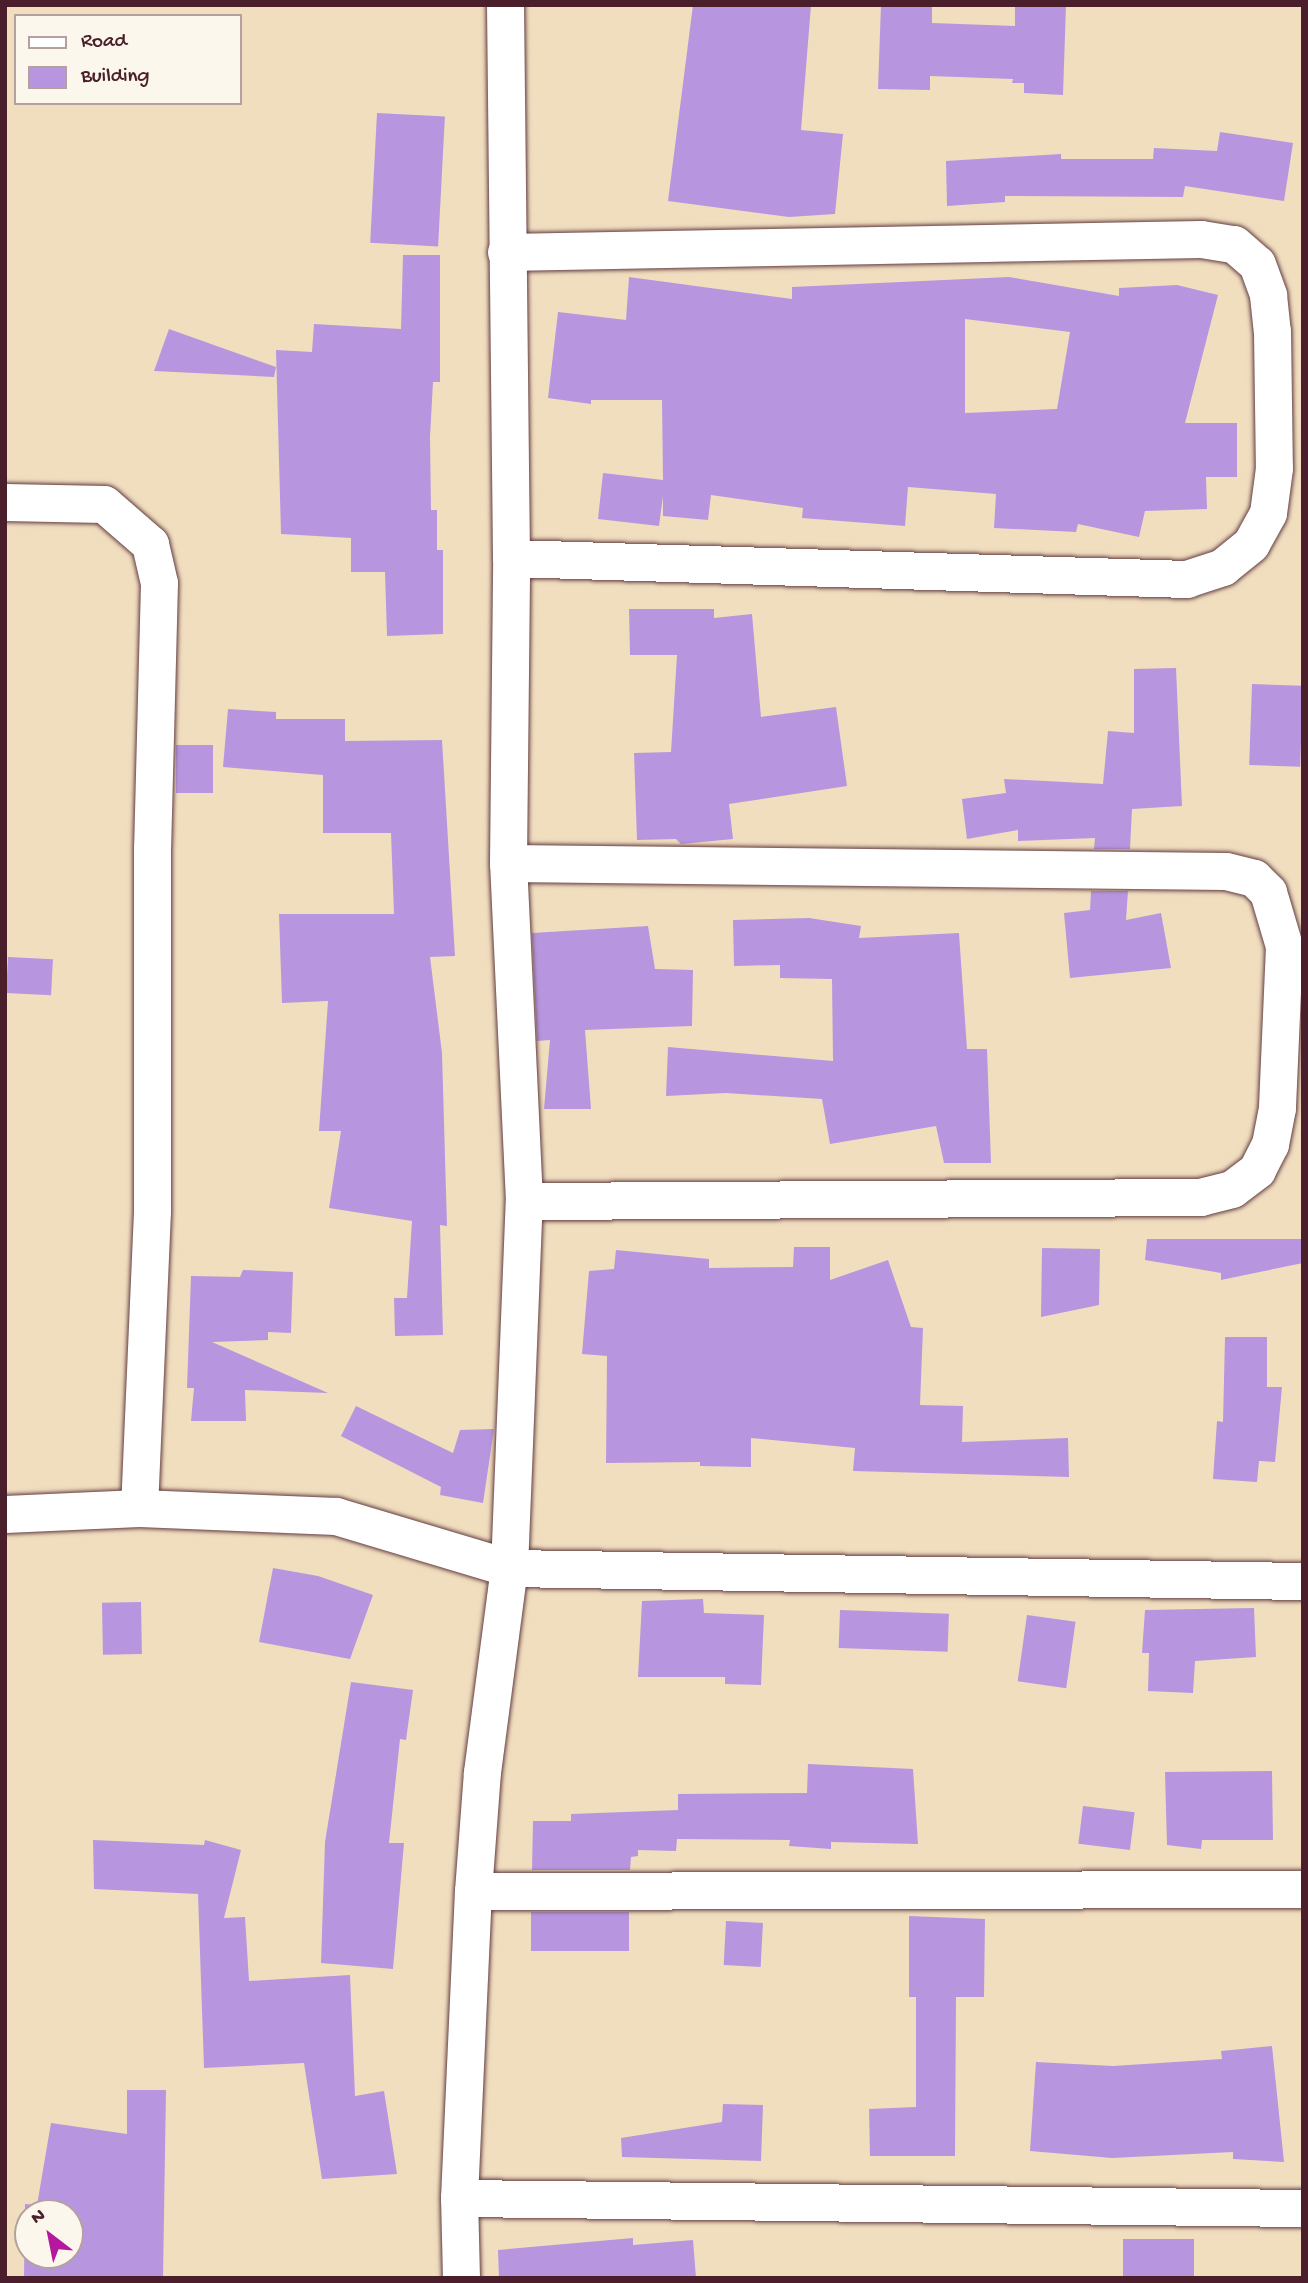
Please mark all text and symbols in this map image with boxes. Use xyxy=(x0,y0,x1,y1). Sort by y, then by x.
legend xyxy=(14,14,242,105)
text: Road xyxy=(81,30,127,55)
text: Building xyxy=(81,65,150,90)
north arrow xyxy=(14,2199,84,2269)
text: N xyxy=(27,2204,50,2231)

